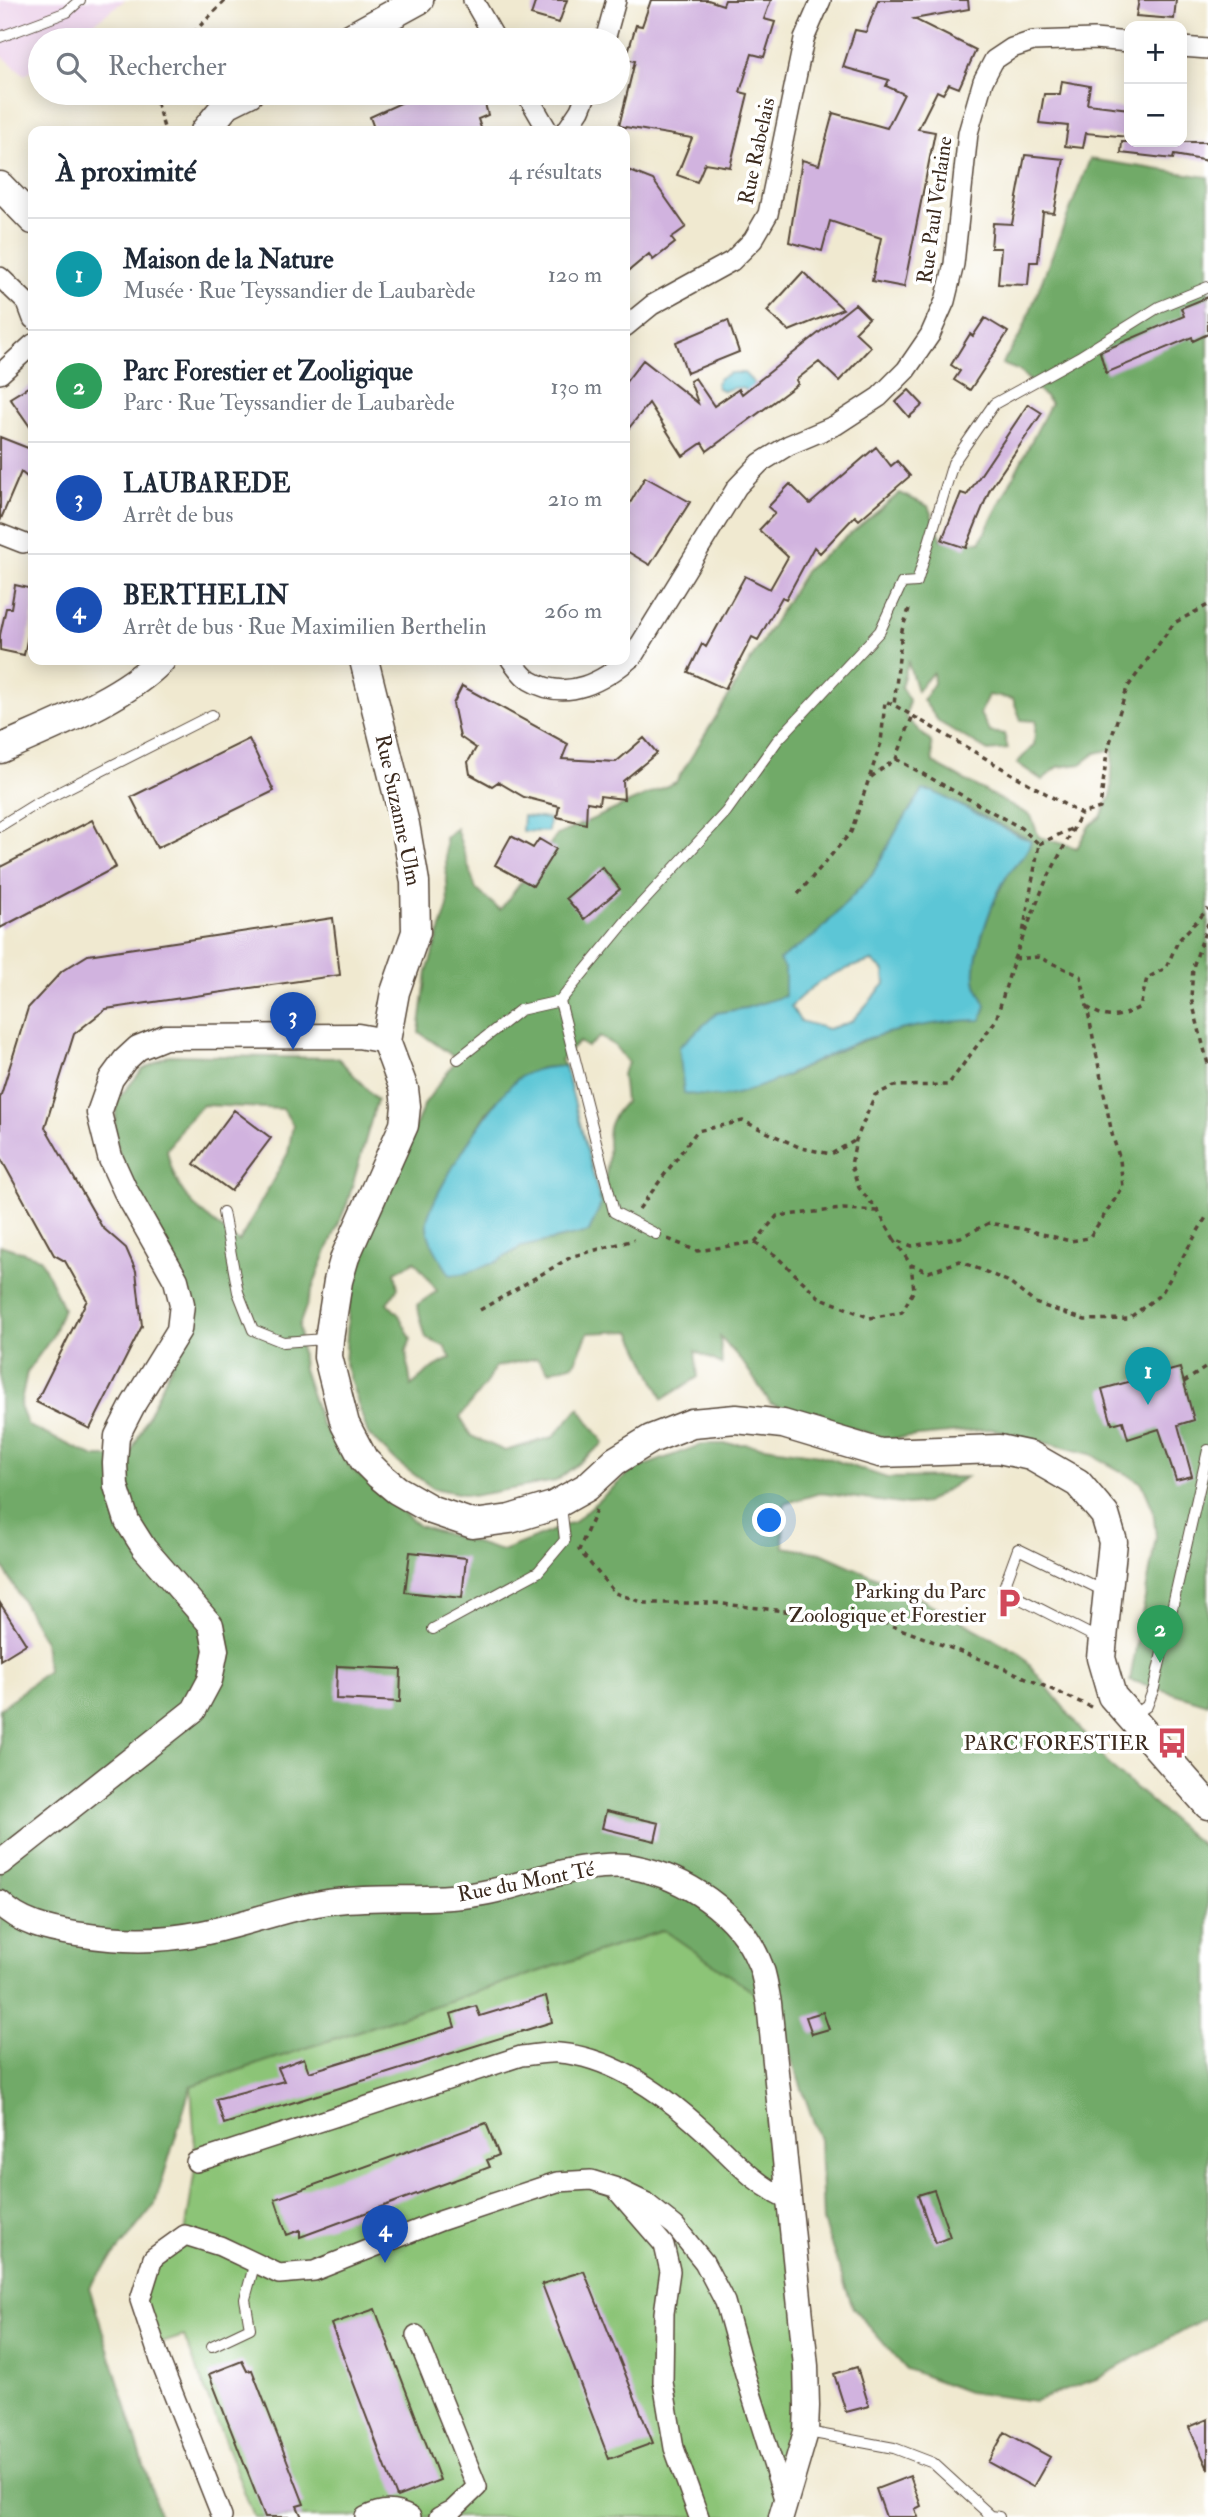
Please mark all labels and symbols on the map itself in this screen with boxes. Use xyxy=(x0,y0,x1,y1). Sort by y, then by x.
street label: Rue Rabelais xyxy=(733,95,781,207)
street label: Rue Paul Verlaine xyxy=(911,134,959,286)
street label: Rue Suzanne Ulm xyxy=(369,732,427,888)
pin: 3 xyxy=(270,992,316,1050)
pin: 1 xyxy=(1125,1347,1171,1405)
your location xyxy=(752,1503,786,1537)
place label: Parking du Parc Zoologique et Forestier xyxy=(788,1578,987,1629)
parking icon: Parking du Parc Zoologique et Forestier xyxy=(992,1586,1026,1620)
pin: 2 xyxy=(1137,1605,1183,1663)
bus stop icon: PARC FORESTIER xyxy=(1155,1726,1189,1760)
place label: PARC FORESTIER xyxy=(963,1730,1150,1757)
street label: Rue du Mont Té xyxy=(455,1855,597,1908)
pin: 4 xyxy=(362,2205,408,2263)

